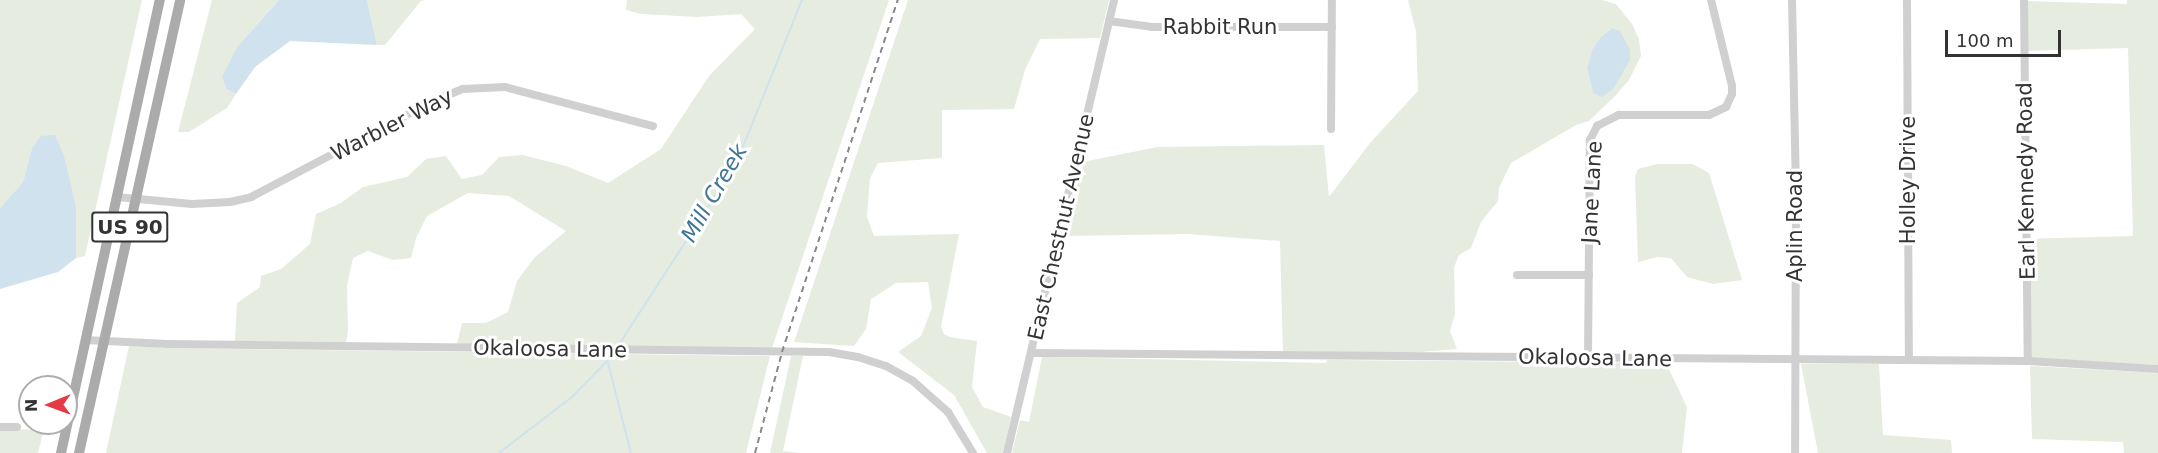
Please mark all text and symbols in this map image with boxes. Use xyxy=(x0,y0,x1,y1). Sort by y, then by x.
street label: Rabbit Run xyxy=(1163,14,1277,40)
scale bar xyxy=(1948,18,2064,56)
text: 100 m xyxy=(1956,30,2014,51)
street label: Earl Kennedy Road xyxy=(2012,82,2040,280)
street label: Warbler Way xyxy=(327,84,457,166)
street label: East Chestnut Avenue xyxy=(1023,111,1099,343)
street label: Holley Drive xyxy=(1895,116,1921,244)
water label: Mill Creek xyxy=(675,139,753,247)
street label: Jane Lane xyxy=(1577,140,1607,244)
street label: Aplin Road xyxy=(1782,170,1808,282)
road number: US 90 xyxy=(91,210,169,244)
street label: Okaloosa Lane xyxy=(473,335,627,363)
street label: Okaloosa Lane xyxy=(1518,344,1672,372)
north arrow xyxy=(18,375,78,435)
text: N xyxy=(22,398,41,412)

